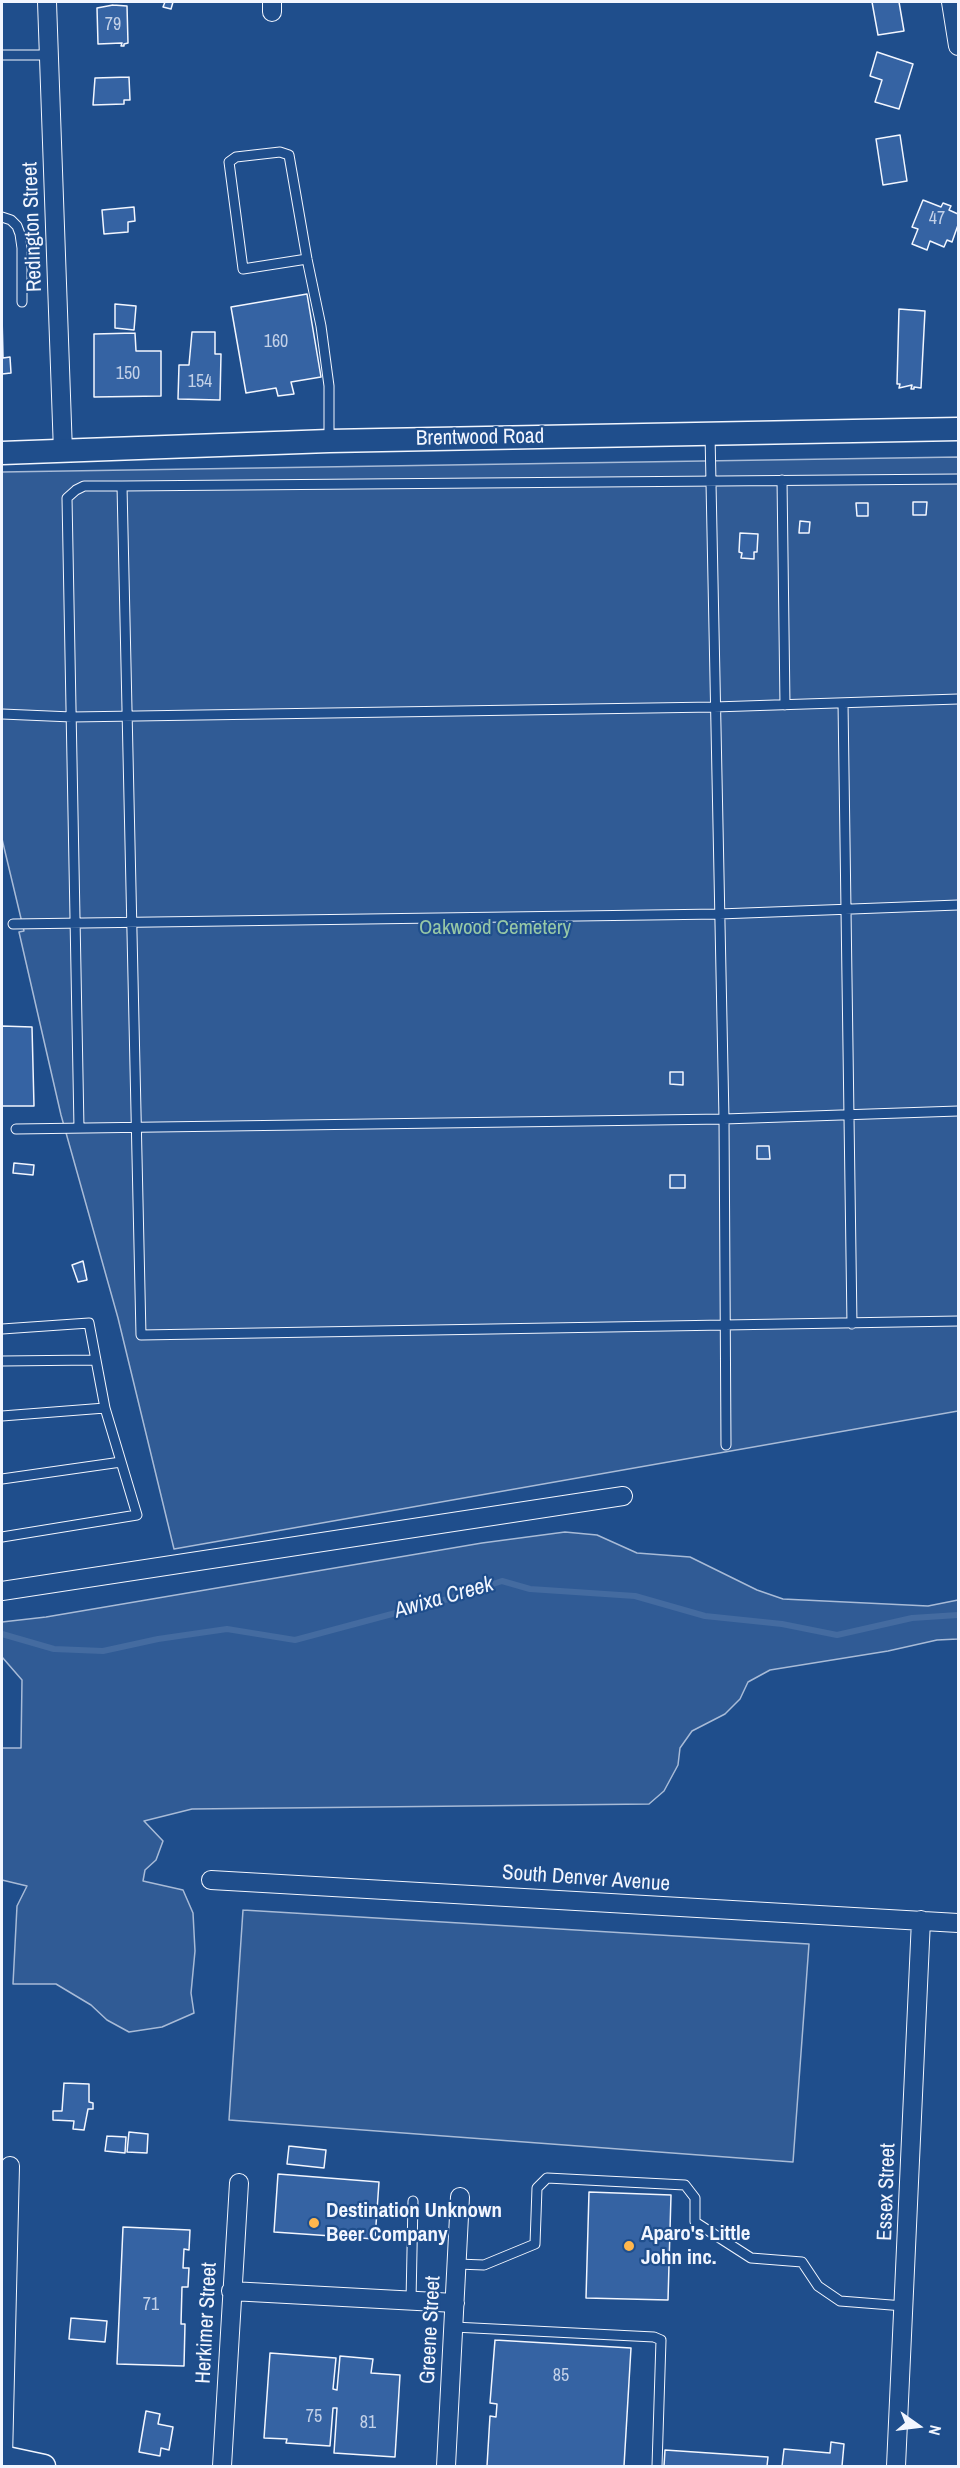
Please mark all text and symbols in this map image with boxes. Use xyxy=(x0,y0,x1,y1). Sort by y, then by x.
house number: 79 xyxy=(105,14,121,36)
street label: Redington Street xyxy=(18,161,48,293)
house number: 47 xyxy=(929,208,945,230)
house number: 160 xyxy=(264,331,288,353)
house number: 150 xyxy=(116,363,140,385)
house number: 154 xyxy=(188,371,212,393)
street label: Brentwood Road xyxy=(416,424,544,452)
park label: Oakwood Cemetery xyxy=(419,915,571,941)
water label: Awixa Creek xyxy=(391,1571,497,1625)
street label: South Denver Avenue xyxy=(501,1861,671,1897)
street label: Essex Street xyxy=(873,2143,901,2241)
place label: Destination Unknown Beer Company xyxy=(326,2198,502,2248)
marker: Destination Unknown Beer Company xyxy=(307,2216,321,2230)
place label: Aparo's Little John inc. xyxy=(641,2221,750,2271)
marker: Aparo's Little John inc. xyxy=(622,2239,636,2253)
street label: Herkimer Street xyxy=(191,2262,223,2384)
street label: Greene Street xyxy=(416,2275,446,2385)
house number: 71 xyxy=(143,2294,159,2316)
house number: 85 xyxy=(553,2365,569,2387)
north arrow xyxy=(888,2396,948,2456)
house number: 75 xyxy=(306,2406,322,2428)
house number: 81 xyxy=(360,2412,376,2434)
text: N xyxy=(924,2423,947,2438)

